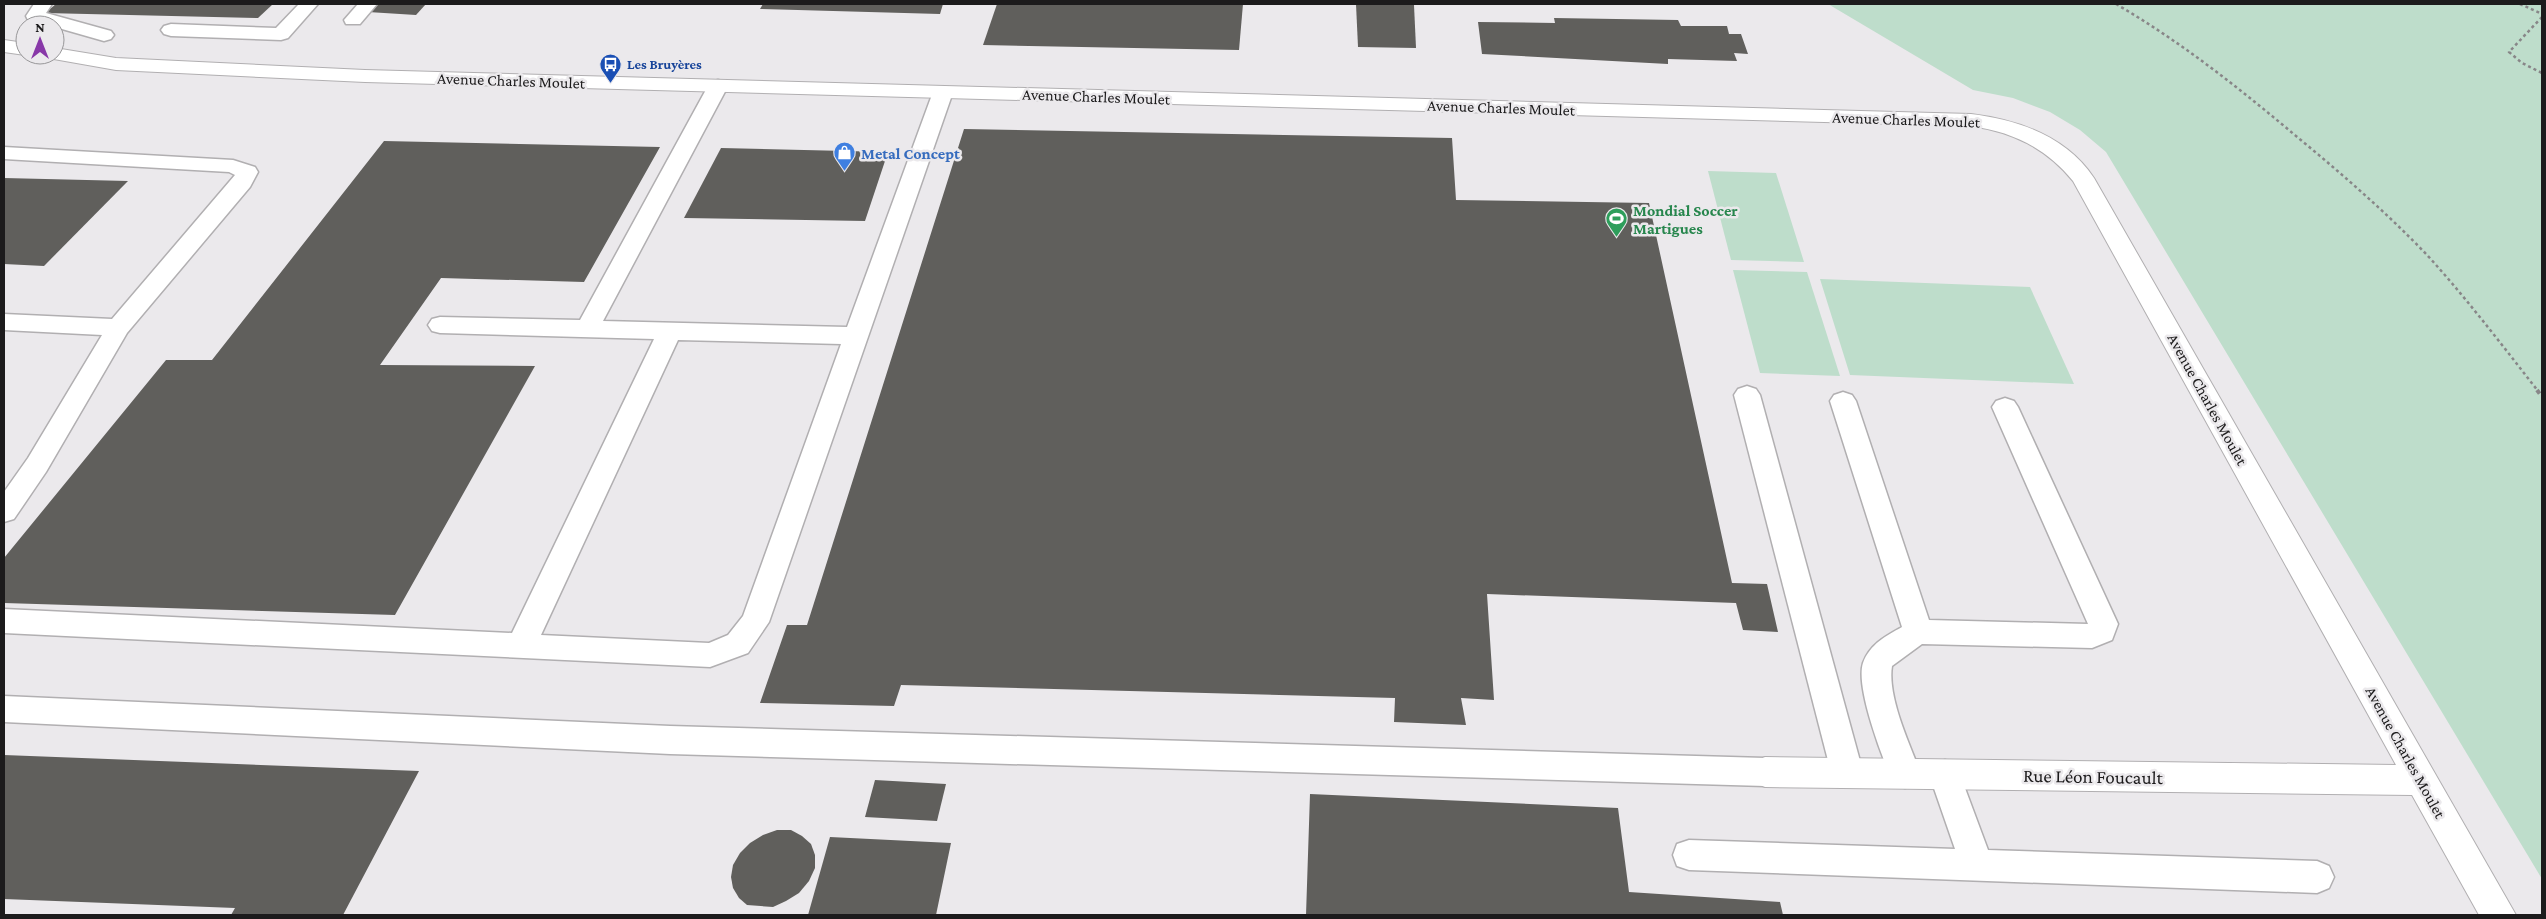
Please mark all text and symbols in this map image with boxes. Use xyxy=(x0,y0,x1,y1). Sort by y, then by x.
north arrow xyxy=(15,15,65,65)
text: N xyxy=(35,19,45,35)
bus stop icon: Les Bruyères xyxy=(599,52,623,83)
place label: Les Bruyères xyxy=(627,56,702,72)
street label: Avenue Charles Moulet xyxy=(437,69,586,92)
street label: Avenue Charles Moulet xyxy=(1022,85,1171,108)
street label: Avenue Charles Moulet xyxy=(1427,96,1576,119)
street label: Avenue Charles Moulet xyxy=(1832,108,1981,131)
shop icon: Metal Concept xyxy=(833,141,857,172)
place label: Metal Concept xyxy=(861,145,960,162)
place label: Mondial Soccer Martigues xyxy=(1633,202,1738,237)
sports icon: Mondial Soccer Martigues xyxy=(1605,207,1629,238)
street label: Avenue Charles Moulet xyxy=(2164,330,2251,469)
street label: Avenue Charles Moulet xyxy=(2362,683,2449,822)
street label: Rue Léon Foucault xyxy=(2023,765,2164,788)

